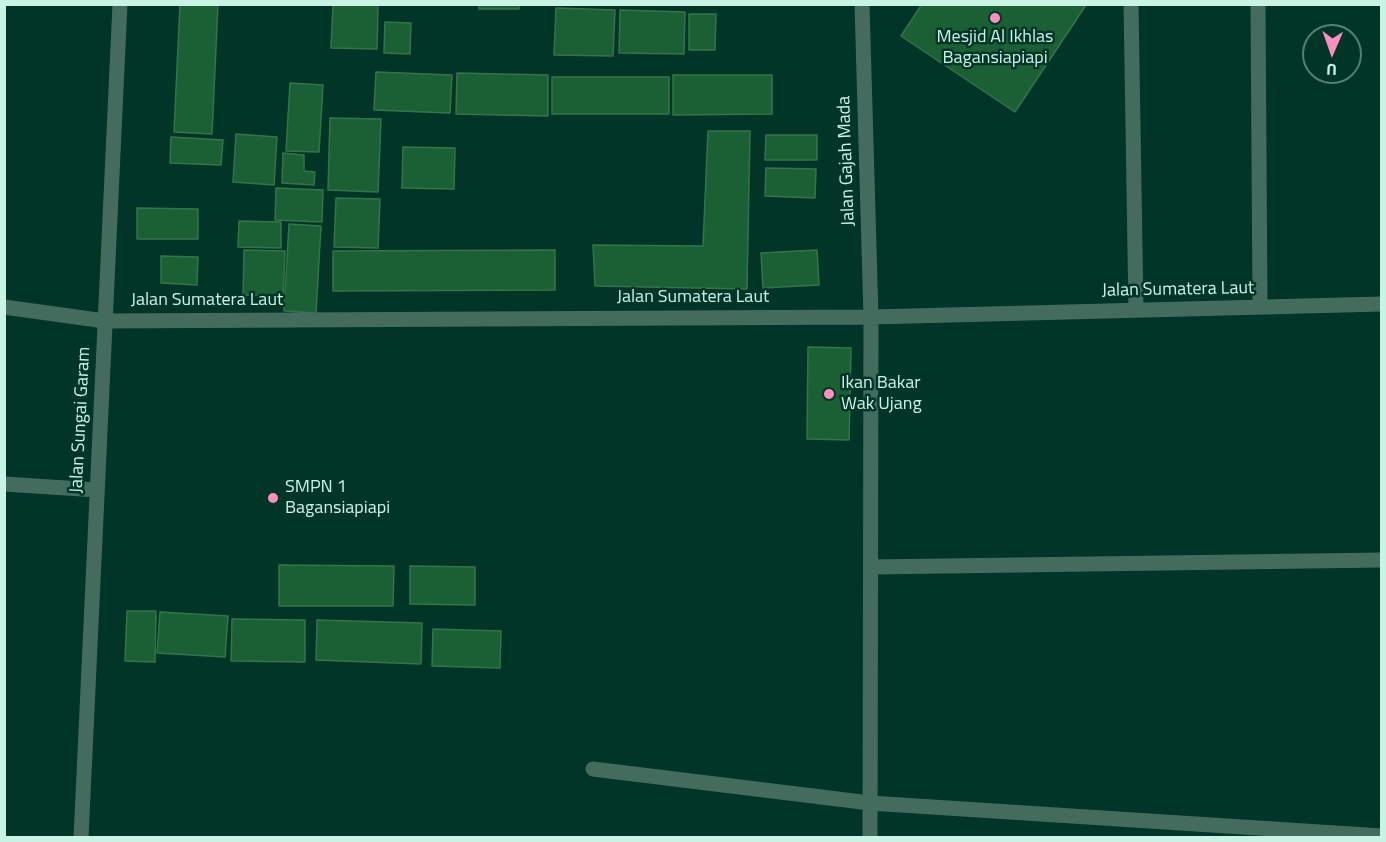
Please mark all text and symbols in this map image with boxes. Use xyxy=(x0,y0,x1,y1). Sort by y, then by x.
marker: Mesjid Al Ikhlas Bagansiapiapi xyxy=(988,11,1002,25)
north arrow xyxy=(1302,24,1362,84)
place label: Mesjid Al Ikhlas Bagansiapiapi xyxy=(937,27,1053,70)
text: U xyxy=(1326,58,1337,82)
street label: Jalan Gajah Mada xyxy=(834,95,860,227)
street label: Jalan Sumatera Laut xyxy=(1102,278,1254,302)
street label: Jalan Sumatera Laut xyxy=(617,287,769,309)
street label: Jalan Sumatera Laut xyxy=(131,290,283,312)
street label: Jalan Sungai Garam xyxy=(66,346,96,494)
place label: Ikan Bakar Wak Ujang xyxy=(841,373,922,416)
marker: Ikan Bakar Wak Ujang xyxy=(822,387,836,401)
place label: SMPN 1 Bagansiapiapi xyxy=(285,477,390,520)
marker: SMPN 1 Bagansiapiapi xyxy=(266,491,280,505)

